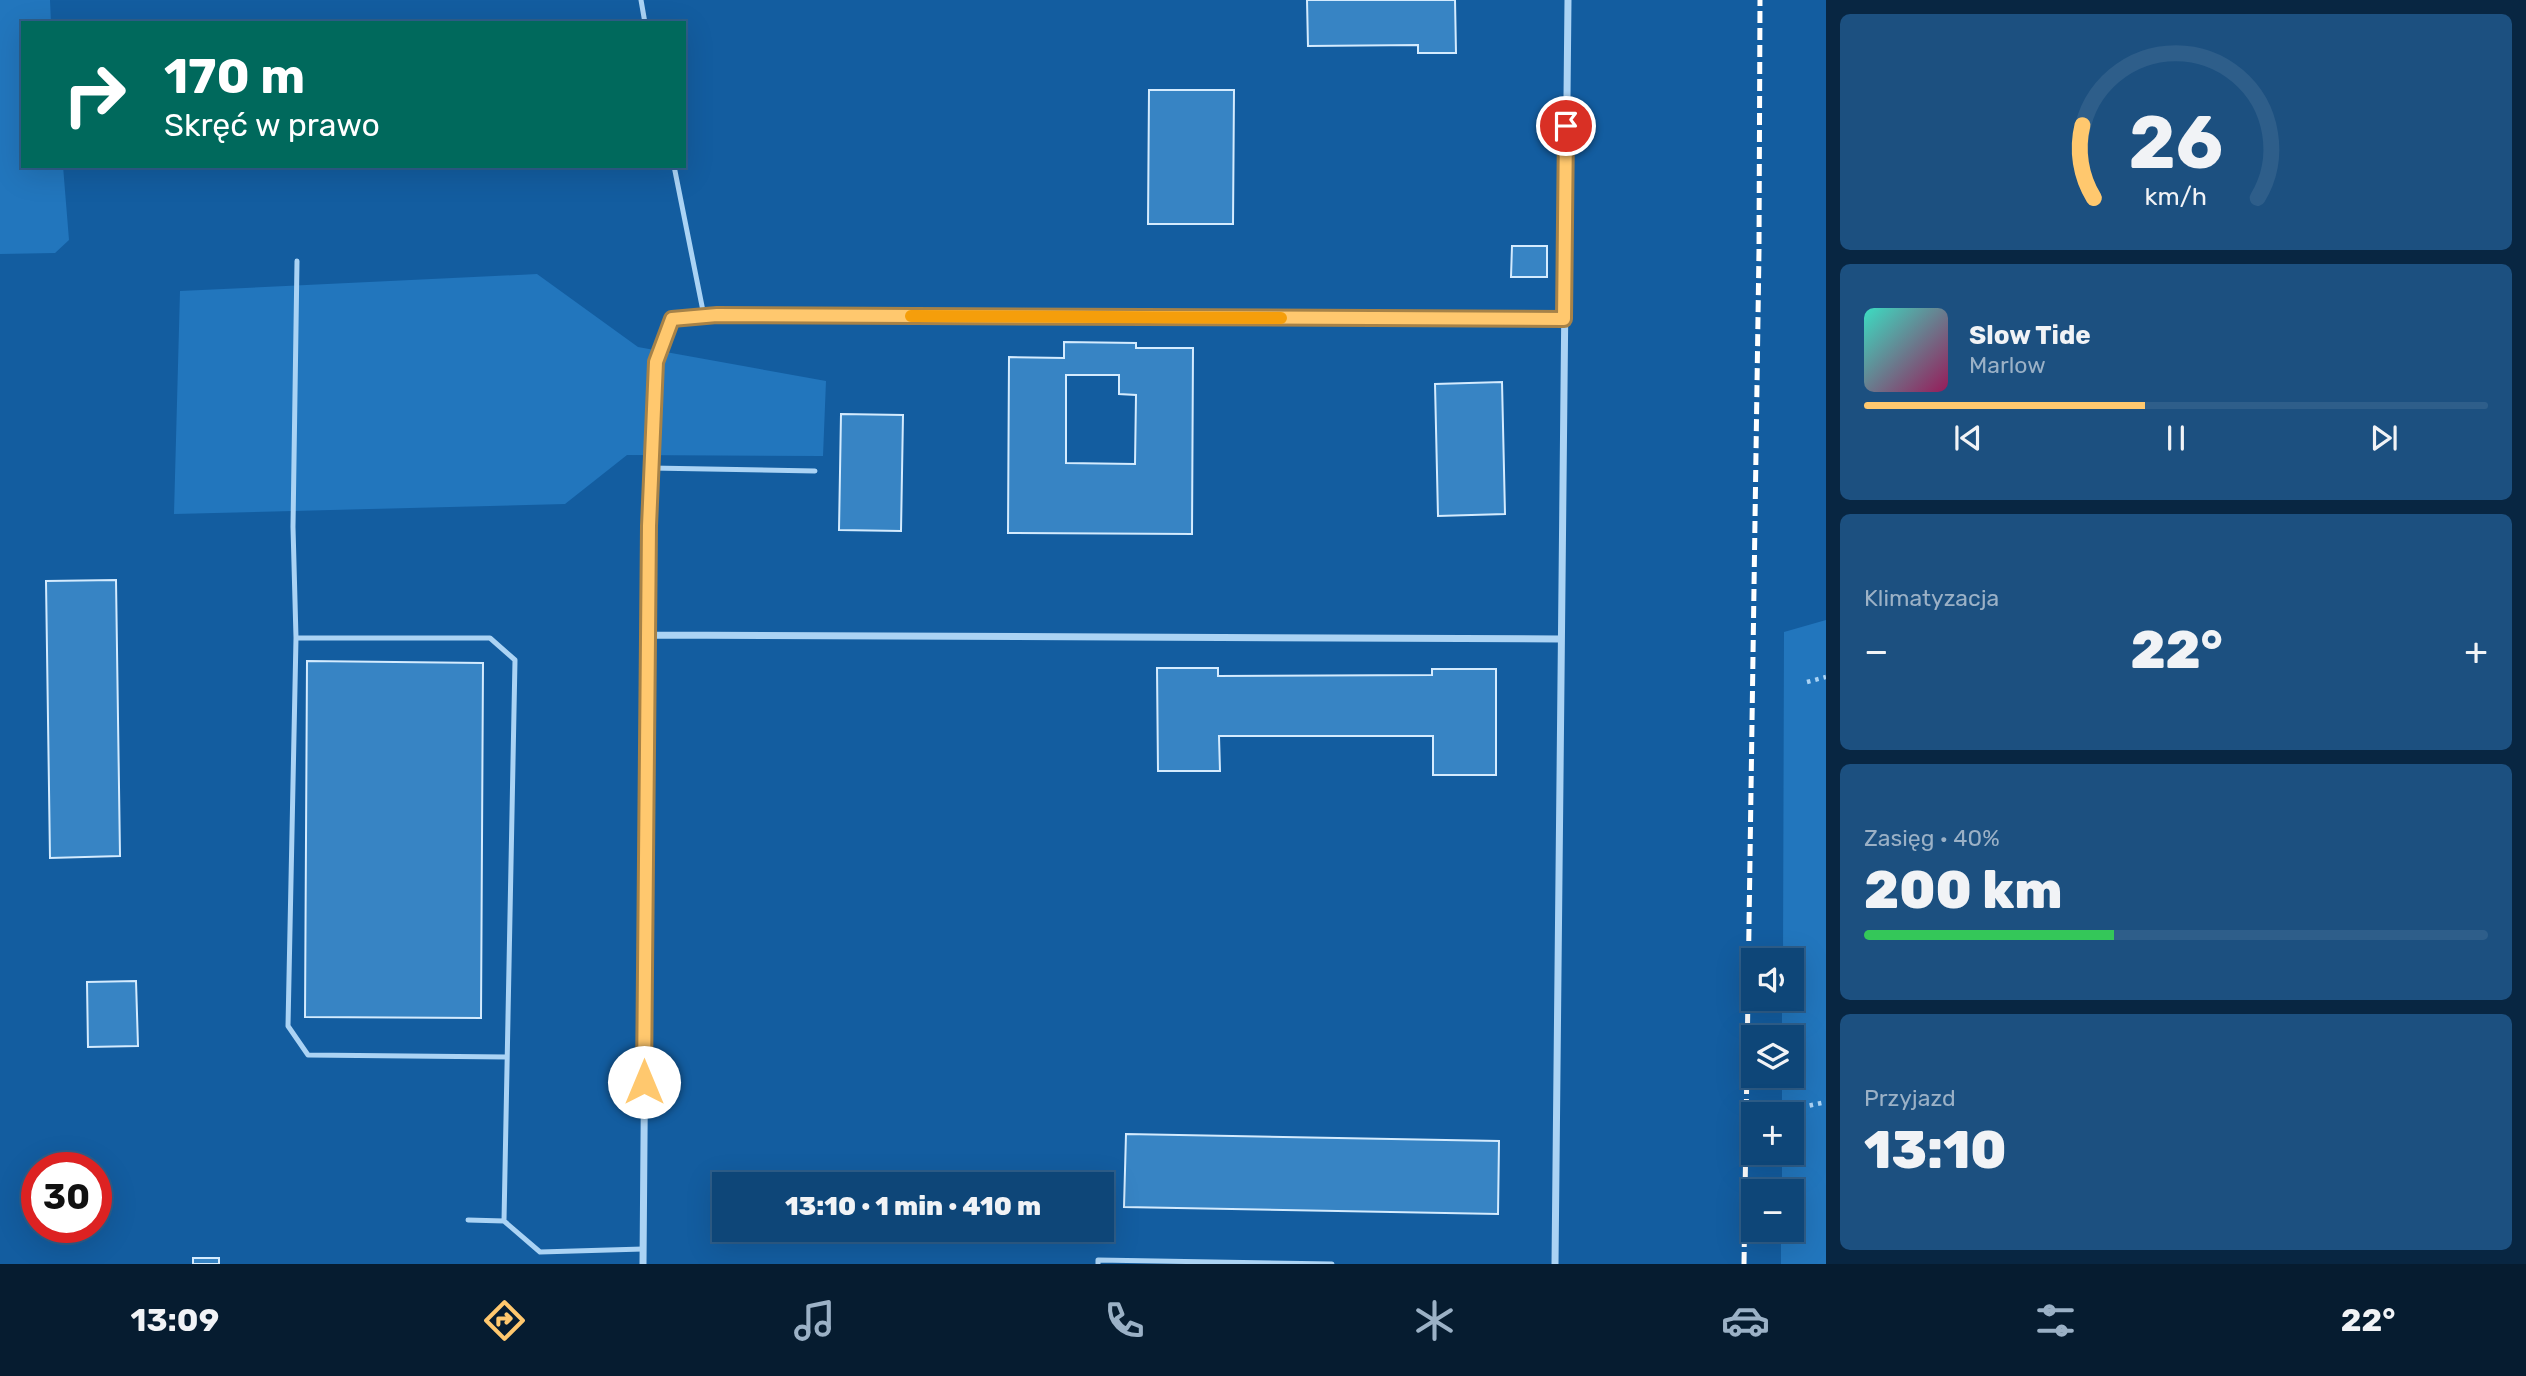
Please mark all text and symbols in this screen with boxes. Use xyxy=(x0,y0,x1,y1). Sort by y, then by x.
text: 170 m xyxy=(164,47,305,105)
icon: right xyxy=(49,49,140,140)
pin xyxy=(1536,96,1596,156)
text: 26 xyxy=(2129,100,2223,186)
text: Skręć w prawo xyxy=(164,106,380,144)
icon: arrive xyxy=(1547,107,1585,145)
text: km/h xyxy=(2145,182,2207,211)
text: Slow Tide xyxy=(1969,320,2091,351)
text: Marlow xyxy=(1969,351,2046,379)
icon: previous xyxy=(1949,419,1987,457)
icon: pause xyxy=(2157,419,2195,457)
icon: next xyxy=(2365,419,2403,457)
text: Klimatyzacja xyxy=(1864,584,1999,612)
text: 22° xyxy=(2130,619,2223,681)
text: − xyxy=(1864,628,1889,674)
text: + xyxy=(2464,628,2488,674)
text: Zasięg · 40% xyxy=(1864,824,2000,852)
text: 200 km xyxy=(1864,859,2062,921)
map controls xyxy=(1741,948,1804,1242)
button: sound xyxy=(1741,948,1804,1011)
button: layers xyxy=(1741,1025,1804,1088)
position arrow xyxy=(607,1045,681,1119)
text: Przyjazd xyxy=(1864,1084,1956,1112)
button: + xyxy=(1741,1102,1804,1165)
text: 13:10 xyxy=(1864,1119,2007,1181)
speed limit sign: 30 xyxy=(21,1152,112,1243)
button: − xyxy=(1741,1179,1804,1242)
text: 13:10 · 1 min · 410 m xyxy=(785,1191,1041,1222)
icon: directions xyxy=(480,1296,529,1345)
icon: music xyxy=(790,1296,839,1345)
icon: phone xyxy=(1100,1296,1149,1345)
icon: climate xyxy=(1410,1296,1459,1345)
icon: car xyxy=(1721,1296,1770,1345)
icon: filters xyxy=(2031,1296,2080,1345)
text: 13:09 xyxy=(131,1301,219,1339)
text: 22° xyxy=(2341,1301,2395,1339)

